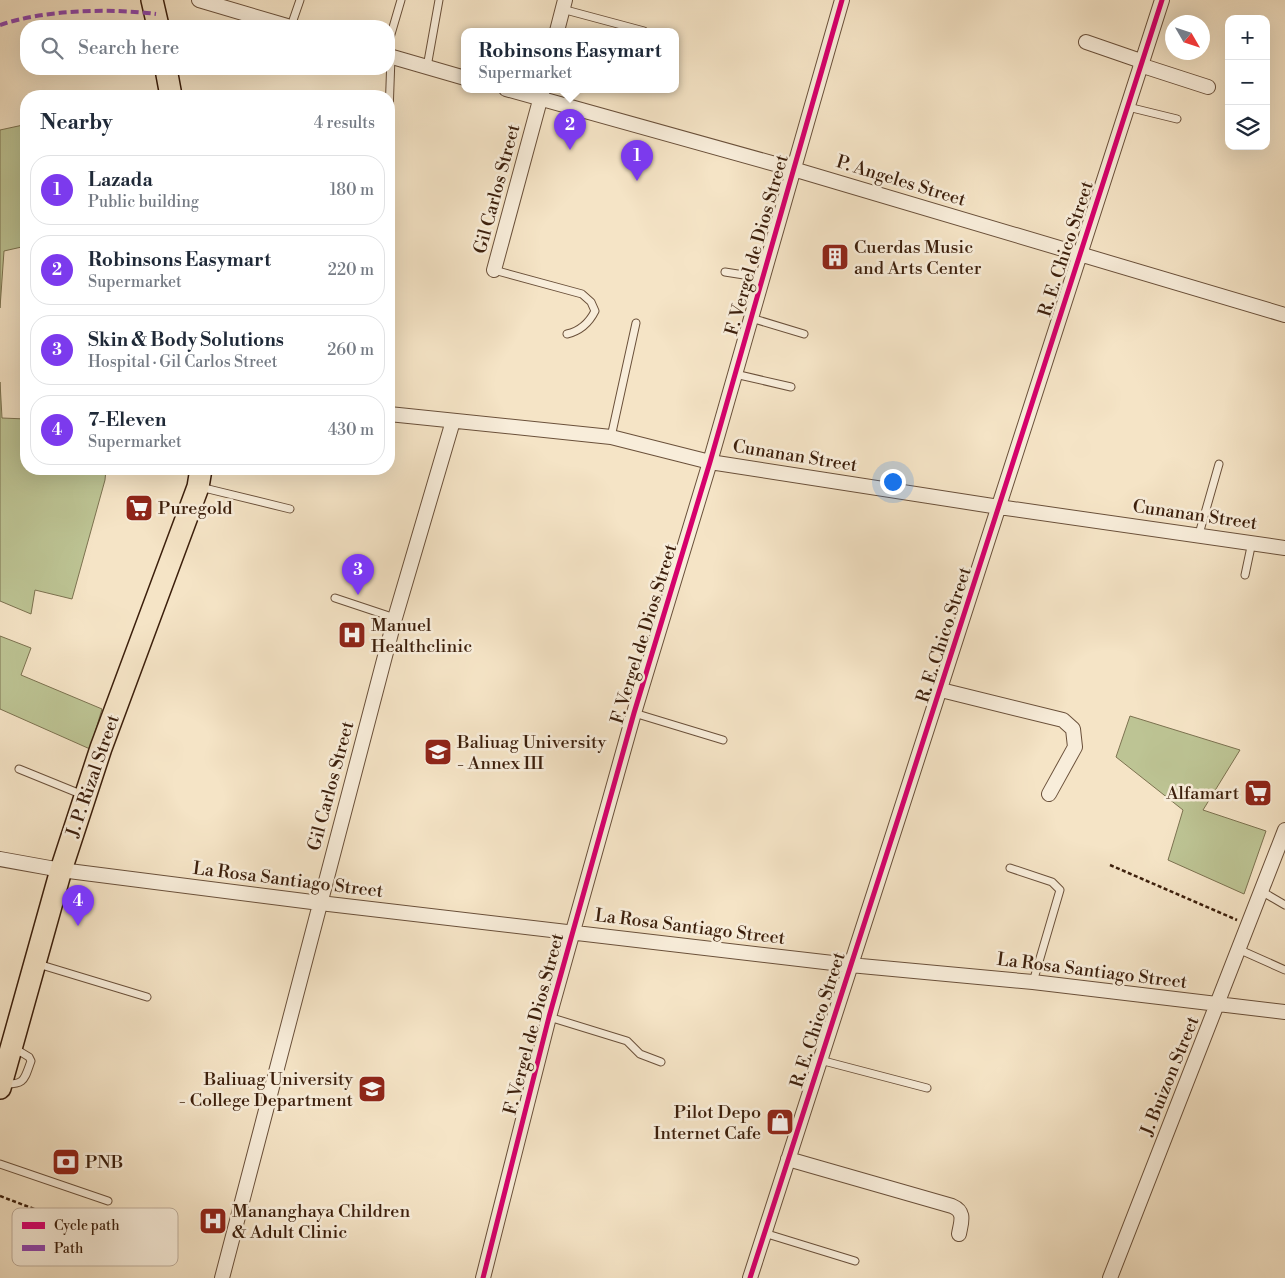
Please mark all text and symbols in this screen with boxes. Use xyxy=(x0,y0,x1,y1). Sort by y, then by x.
north arrow xyxy=(1165,15,1210,60)
map controls xyxy=(1225,15,1270,150)
button: + xyxy=(1225,15,1270,60)
search box xyxy=(20,20,395,75)
popup xyxy=(461,28,679,93)
icon: search xyxy=(38,34,66,62)
text: Search here xyxy=(78,36,179,60)
text: Robinsons Easymart xyxy=(479,39,661,63)
button: − xyxy=(1225,60,1270,105)
text: Supermarket xyxy=(479,63,572,83)
button: layers xyxy=(1225,105,1270,150)
pin: 2 xyxy=(554,109,586,150)
text: Nearby xyxy=(40,110,113,136)
text: 4 results xyxy=(314,113,375,133)
street label: Gil Carlos Street xyxy=(469,121,525,256)
pin: 1 xyxy=(621,140,653,181)
street label: P. Angeles Street xyxy=(833,150,969,212)
street label: F. Vergel de Dios Street xyxy=(720,151,794,338)
text: Lazada xyxy=(88,168,153,192)
street label: R. E. Chico Street xyxy=(1033,178,1099,320)
text: 1 xyxy=(53,180,61,200)
text: 180 m xyxy=(330,180,374,200)
text: Public building xyxy=(88,192,199,212)
place label: Cuerdas Music and Arts Center xyxy=(854,236,982,280)
building icon: Cuerdas Music and Arts Center xyxy=(820,242,850,272)
text: Robinsons Easymart xyxy=(88,248,271,272)
text: 2 xyxy=(52,260,62,280)
text: 220 m xyxy=(328,260,374,280)
text: Supermarket xyxy=(88,272,182,292)
text: Skin & Body Solutions xyxy=(88,328,284,352)
text: 3 xyxy=(52,340,62,360)
text: 260 m xyxy=(327,340,374,360)
text: Hospital · Gil Carlos Street xyxy=(88,352,278,372)
text: 7-Eleven xyxy=(88,408,166,432)
text: 4 xyxy=(52,420,62,440)
text: 430 m xyxy=(328,420,374,440)
text: Supermarket xyxy=(88,432,182,452)
street label: Cunanan Street xyxy=(731,435,859,477)
your location xyxy=(880,469,906,495)
supermarket icon: Puregold xyxy=(124,493,154,523)
street label: Cunanan Street xyxy=(1131,495,1259,535)
place label: Puregold xyxy=(158,497,233,520)
street label: F. Vergel de Dios Street xyxy=(606,541,683,727)
pin: 3 xyxy=(342,554,374,595)
street label: R. E. Chico Street xyxy=(911,564,977,706)
place label: Manuel Healthclinic xyxy=(371,614,472,658)
hospital icon: Manuel Healthclinic xyxy=(337,620,367,650)
street label: J. P. Rizal Street xyxy=(61,711,125,841)
street label: Gil Carlos Street xyxy=(303,718,359,853)
place label: Baliuag University - Annex III xyxy=(456,731,606,775)
school or university icon: Baliuag University - Annex III xyxy=(423,737,453,767)
supermarket icon: Alfamart xyxy=(1243,778,1273,808)
place label: Alfamart xyxy=(1165,782,1240,805)
street label: La Rosa Santiago Street xyxy=(192,857,385,903)
pin: 4 xyxy=(62,885,94,926)
street label: La Rosa Santiago Street xyxy=(594,904,787,950)
street label: F. Vergel de Dios Street xyxy=(499,930,569,1117)
street label: La Rosa Santiago Street xyxy=(996,948,1189,994)
street label: R. E. Chico Street xyxy=(785,949,851,1091)
street label: J. Buizon Street xyxy=(1135,1012,1205,1140)
place label: Baliuag University - College Department xyxy=(179,1068,354,1112)
school or university icon: Baliuag University - College Department xyxy=(357,1074,387,1104)
place label: Pilot Depo Internet Cafe xyxy=(653,1101,761,1145)
shop icon: Pilot Depo Internet Cafe xyxy=(765,1107,795,1137)
bank icon: PNB xyxy=(51,1147,81,1177)
place label: PNB xyxy=(85,1151,123,1174)
place label: Mananghaya Children & Adult Clinic xyxy=(232,1200,410,1244)
hospital icon: Mananghaya Children & Adult Clinic xyxy=(198,1206,228,1236)
legend xyxy=(12,1208,178,1266)
text: Cycle path xyxy=(54,1217,120,1235)
text: Path xyxy=(54,1240,84,1258)

